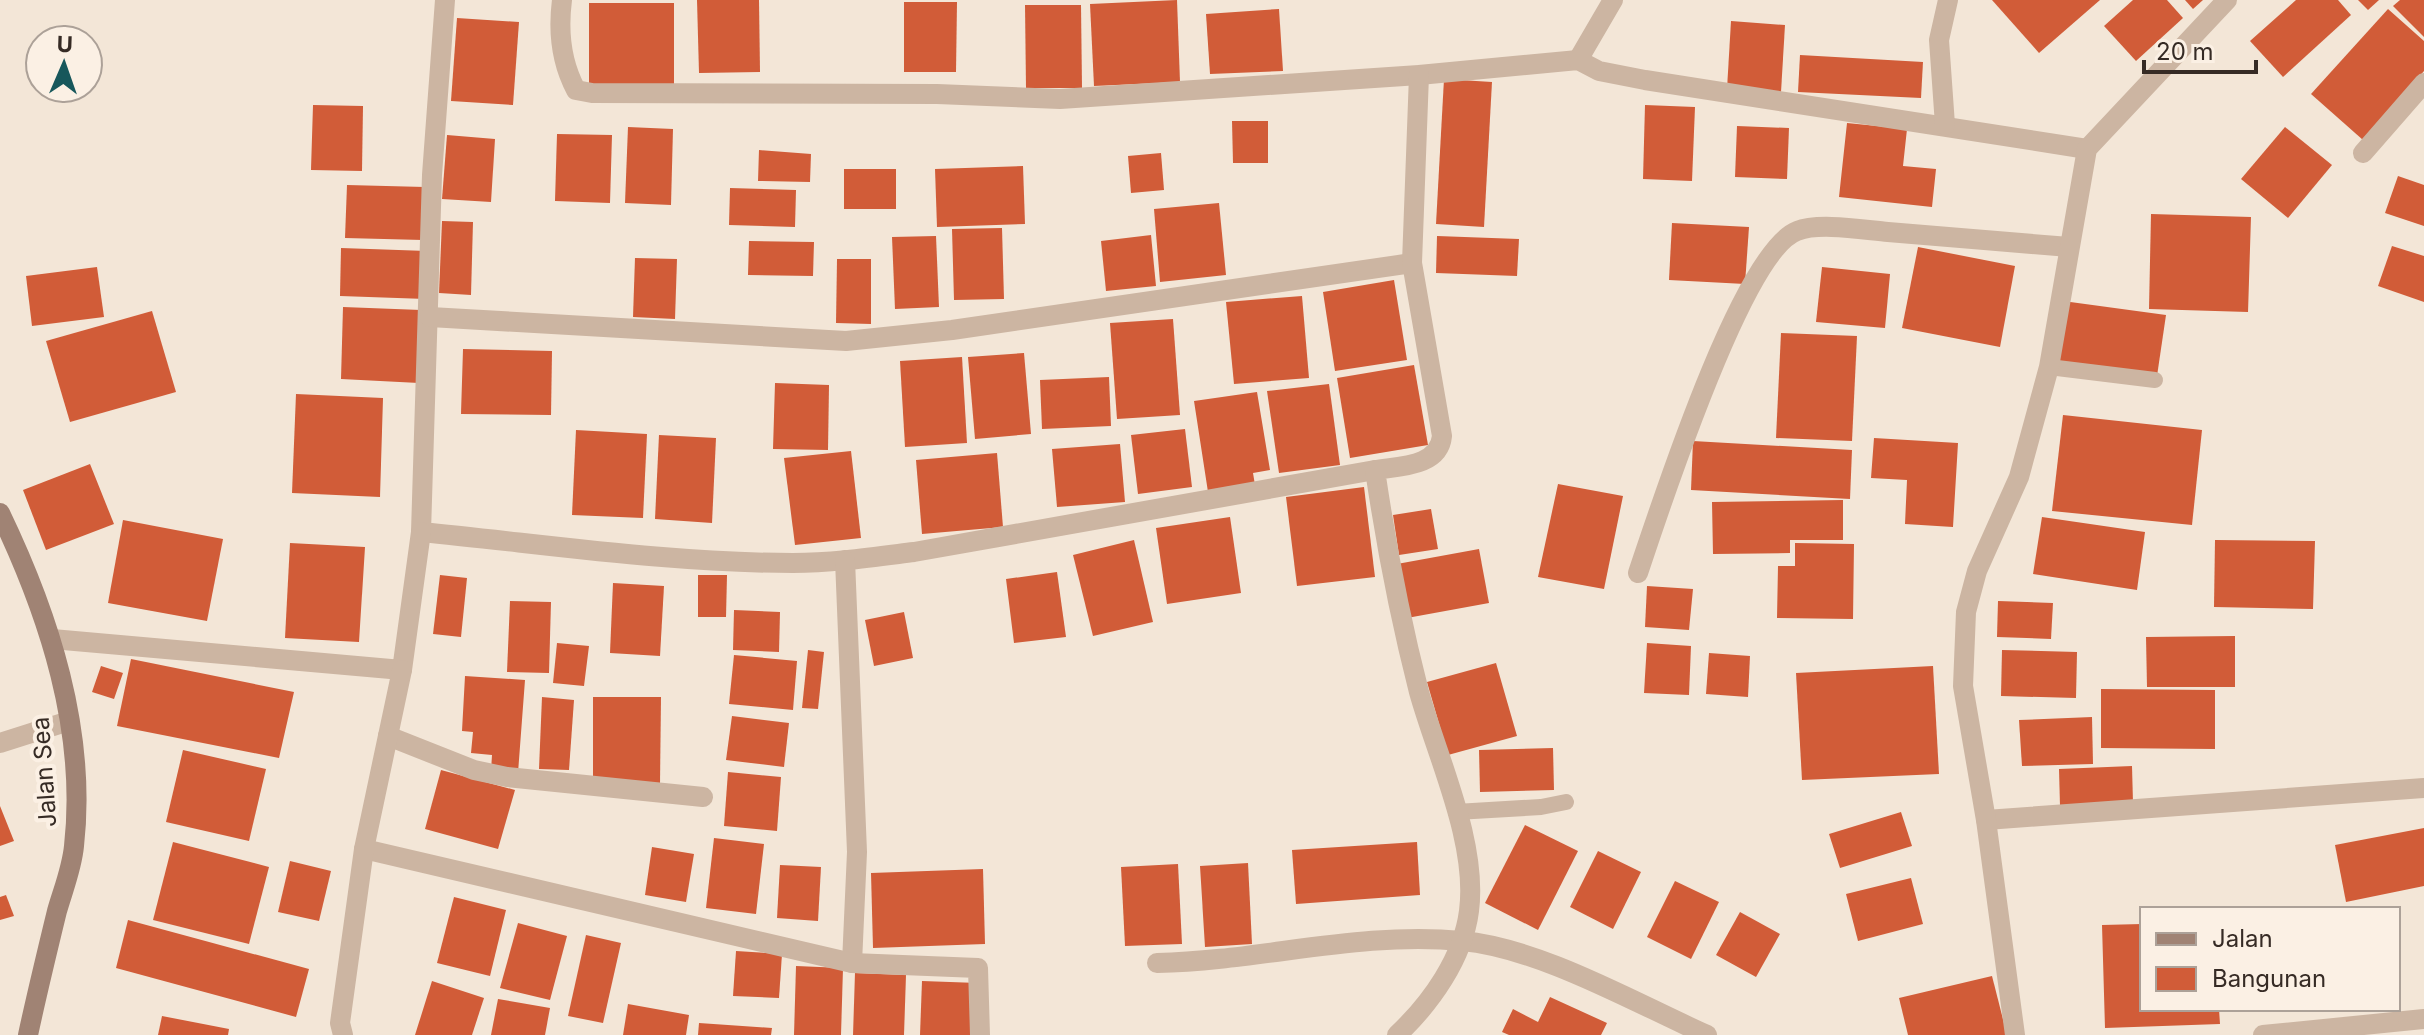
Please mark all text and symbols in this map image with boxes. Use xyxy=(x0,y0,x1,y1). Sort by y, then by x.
north arrow xyxy=(24,24,104,104)
scale bar xyxy=(2144,24,2256,74)
text: U xyxy=(56,31,73,57)
text: 20 m xyxy=(2156,37,2214,66)
street label: Jalan Sea xyxy=(26,716,62,828)
legend xyxy=(2140,907,2400,1011)
text: Jalan xyxy=(2212,924,2273,953)
text: Bangunan xyxy=(2212,964,2326,993)

